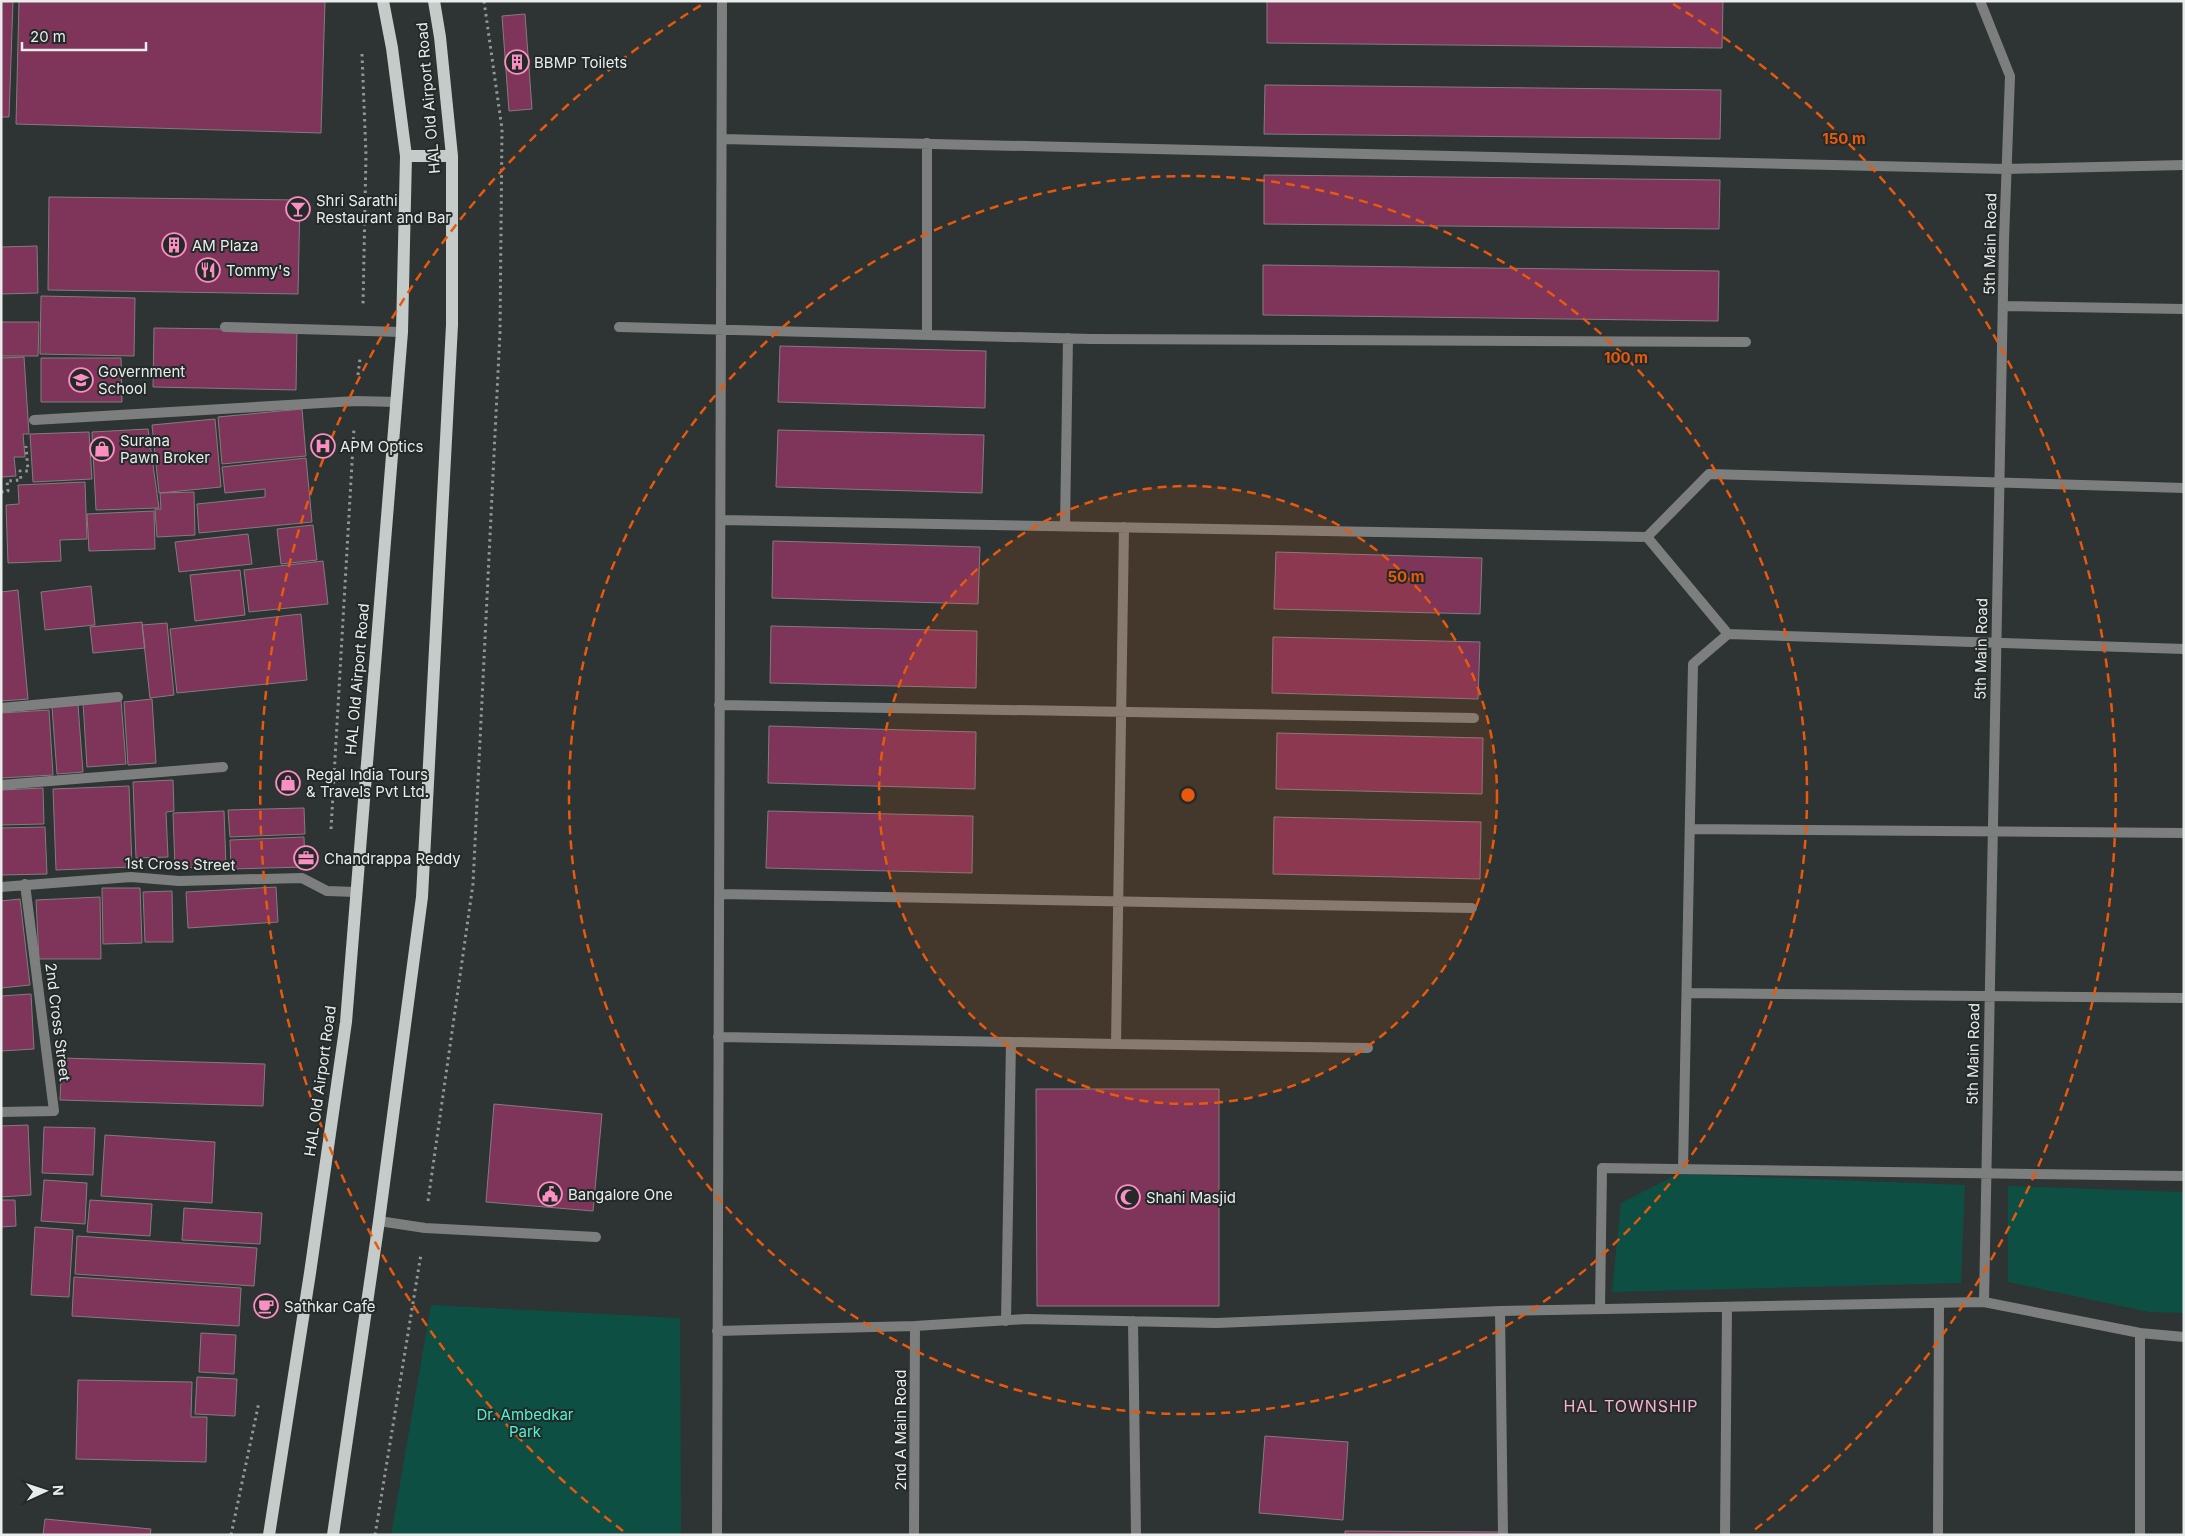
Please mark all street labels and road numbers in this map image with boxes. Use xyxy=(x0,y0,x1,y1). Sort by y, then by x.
street label: HAL Old Airport Road xyxy=(412,21,444,175)
street label: 5th Main Road xyxy=(1980,193,2000,295)
street label: 5th Main Road xyxy=(1971,598,1991,700)
street label: HAL Old Airport Road xyxy=(341,602,373,756)
street label: 1st Cross Street xyxy=(124,854,236,874)
street label: 2nd Cross Street xyxy=(41,962,75,1082)
street label: 5th Main Road xyxy=(1963,1003,1983,1105)
street label: HAL Old Airport Road xyxy=(300,1004,340,1158)
street label: 2nd A Main Road xyxy=(891,1370,910,1490)

